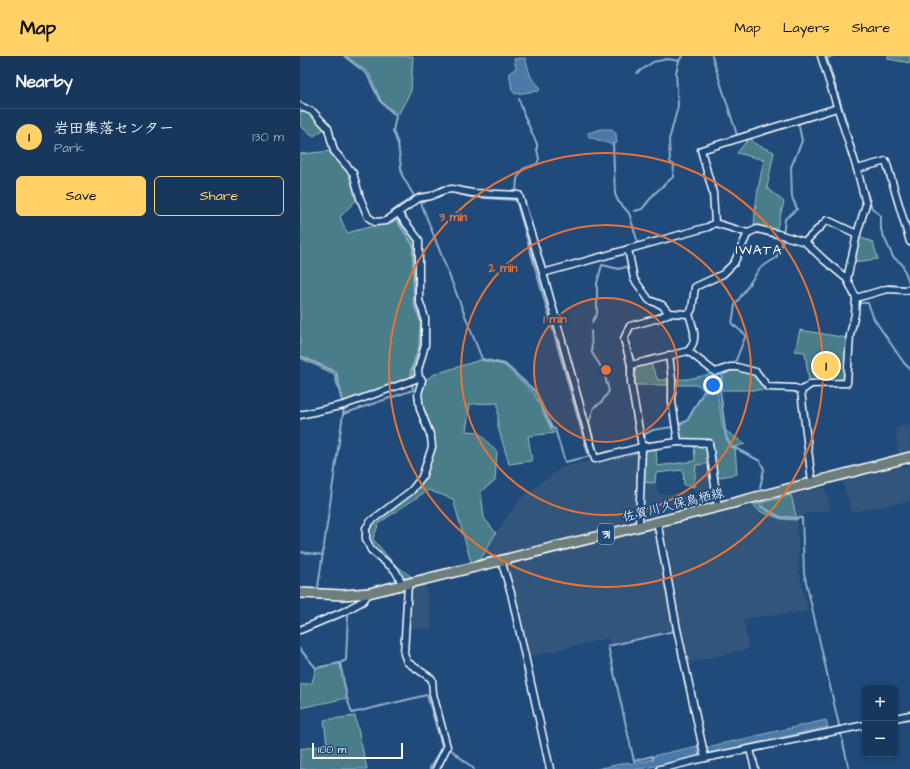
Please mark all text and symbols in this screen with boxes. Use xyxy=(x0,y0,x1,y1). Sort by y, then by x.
text: Map xyxy=(20,15,56,42)
text: Map xyxy=(734,18,761,38)
text: Layers xyxy=(783,18,830,38)
text: Share xyxy=(852,18,890,38)
text: Nearby xyxy=(16,70,73,94)
text: 岩田集落センター xyxy=(54,118,174,139)
text: 1 xyxy=(28,128,30,146)
text: 130 m xyxy=(252,128,284,146)
text: Park xyxy=(54,139,84,157)
button: Save xyxy=(16,176,146,216)
button: Share xyxy=(154,176,284,216)
text: 3 min xyxy=(438,209,467,226)
district label: IWATA xyxy=(736,240,782,260)
text: 2 min xyxy=(488,260,517,277)
text: 1 min xyxy=(543,311,567,328)
pin: 1 xyxy=(813,351,839,381)
centre of rings xyxy=(599,363,613,377)
your location xyxy=(703,375,723,395)
street label: 佐賀川久保鳥栖線 xyxy=(621,483,727,526)
road number: 31 xyxy=(598,524,614,544)
map controls xyxy=(862,685,898,757)
button: + xyxy=(862,685,898,721)
button: − xyxy=(862,721,898,757)
scale bar xyxy=(312,741,403,760)
text: 100 m xyxy=(318,742,346,757)

